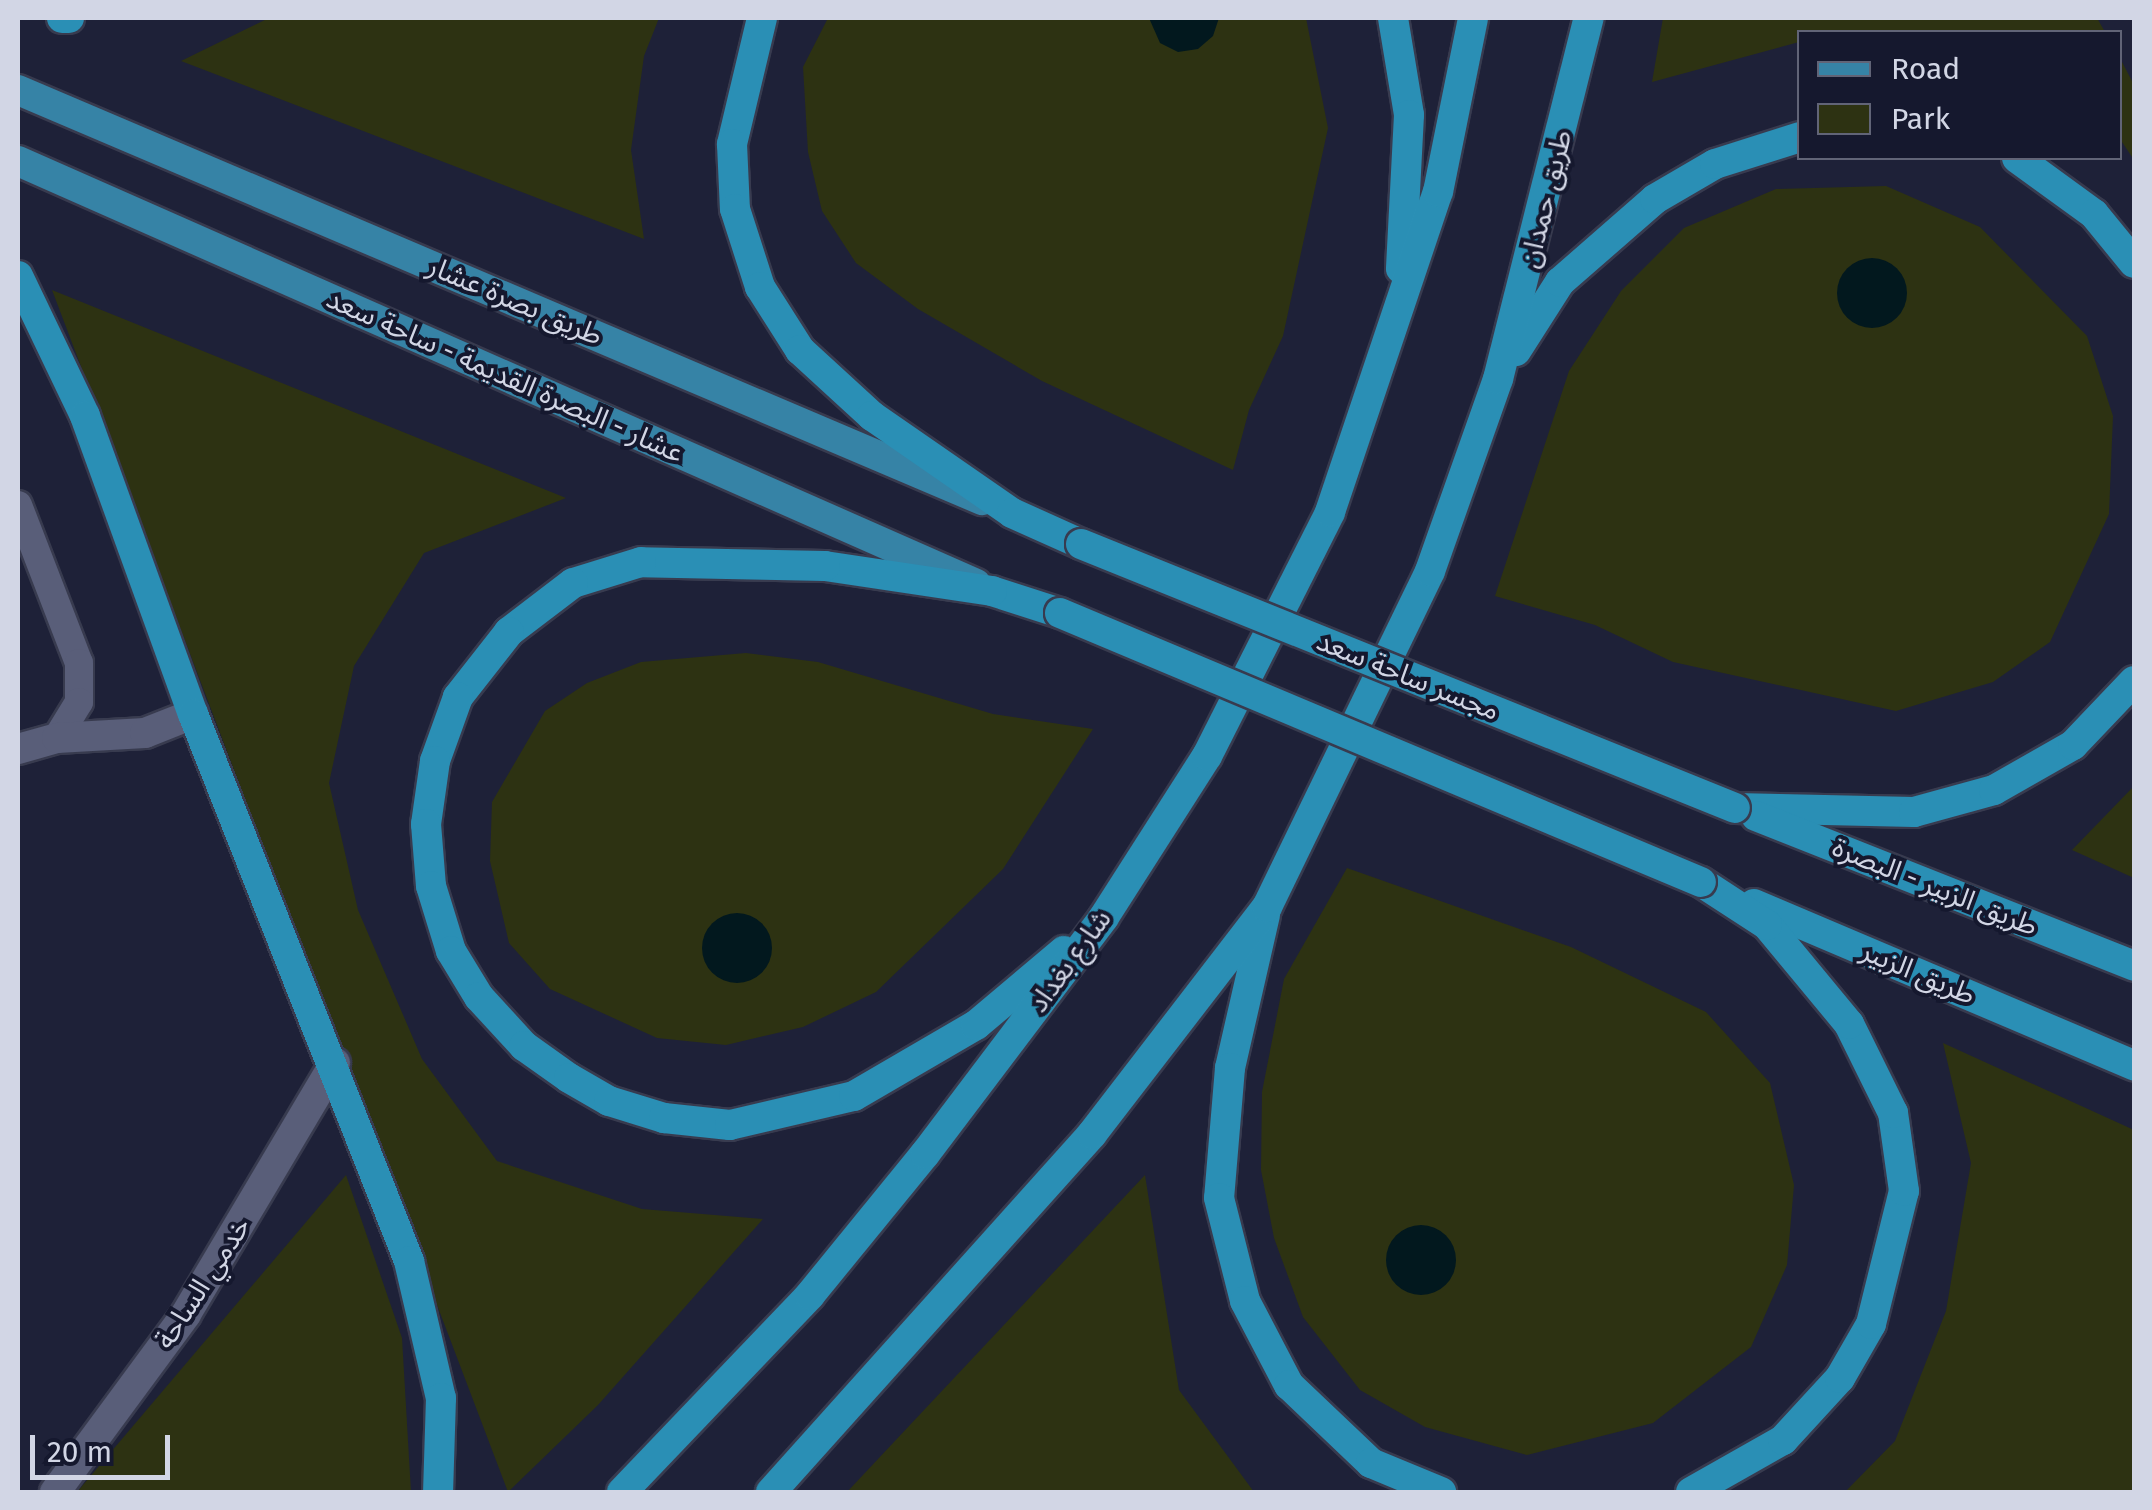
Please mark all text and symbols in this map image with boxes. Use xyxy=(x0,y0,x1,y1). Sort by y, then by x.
legend xyxy=(1797,30,2122,160)
text: Road xyxy=(1891,51,1960,87)
text: Park xyxy=(1891,101,1950,137)
street label: طريق حمدان xyxy=(1513,127,1579,271)
street label: طريق بصرة عشار xyxy=(422,249,608,353)
street label: عشار - البصرة القديمة - ساحة سعد xyxy=(321,282,689,470)
street label: مجسر ساحة سعد xyxy=(1312,624,1504,728)
street label: طريق الزبير - البصرة xyxy=(1827,831,2043,943)
street label: شارع بغداد xyxy=(1021,903,1119,1019)
street label: طريق الزبير xyxy=(1856,934,1980,1012)
street label: خدمي الساحة xyxy=(148,1211,258,1355)
scale bar xyxy=(35,1415,175,1477)
text: 20 m xyxy=(47,1434,112,1470)

